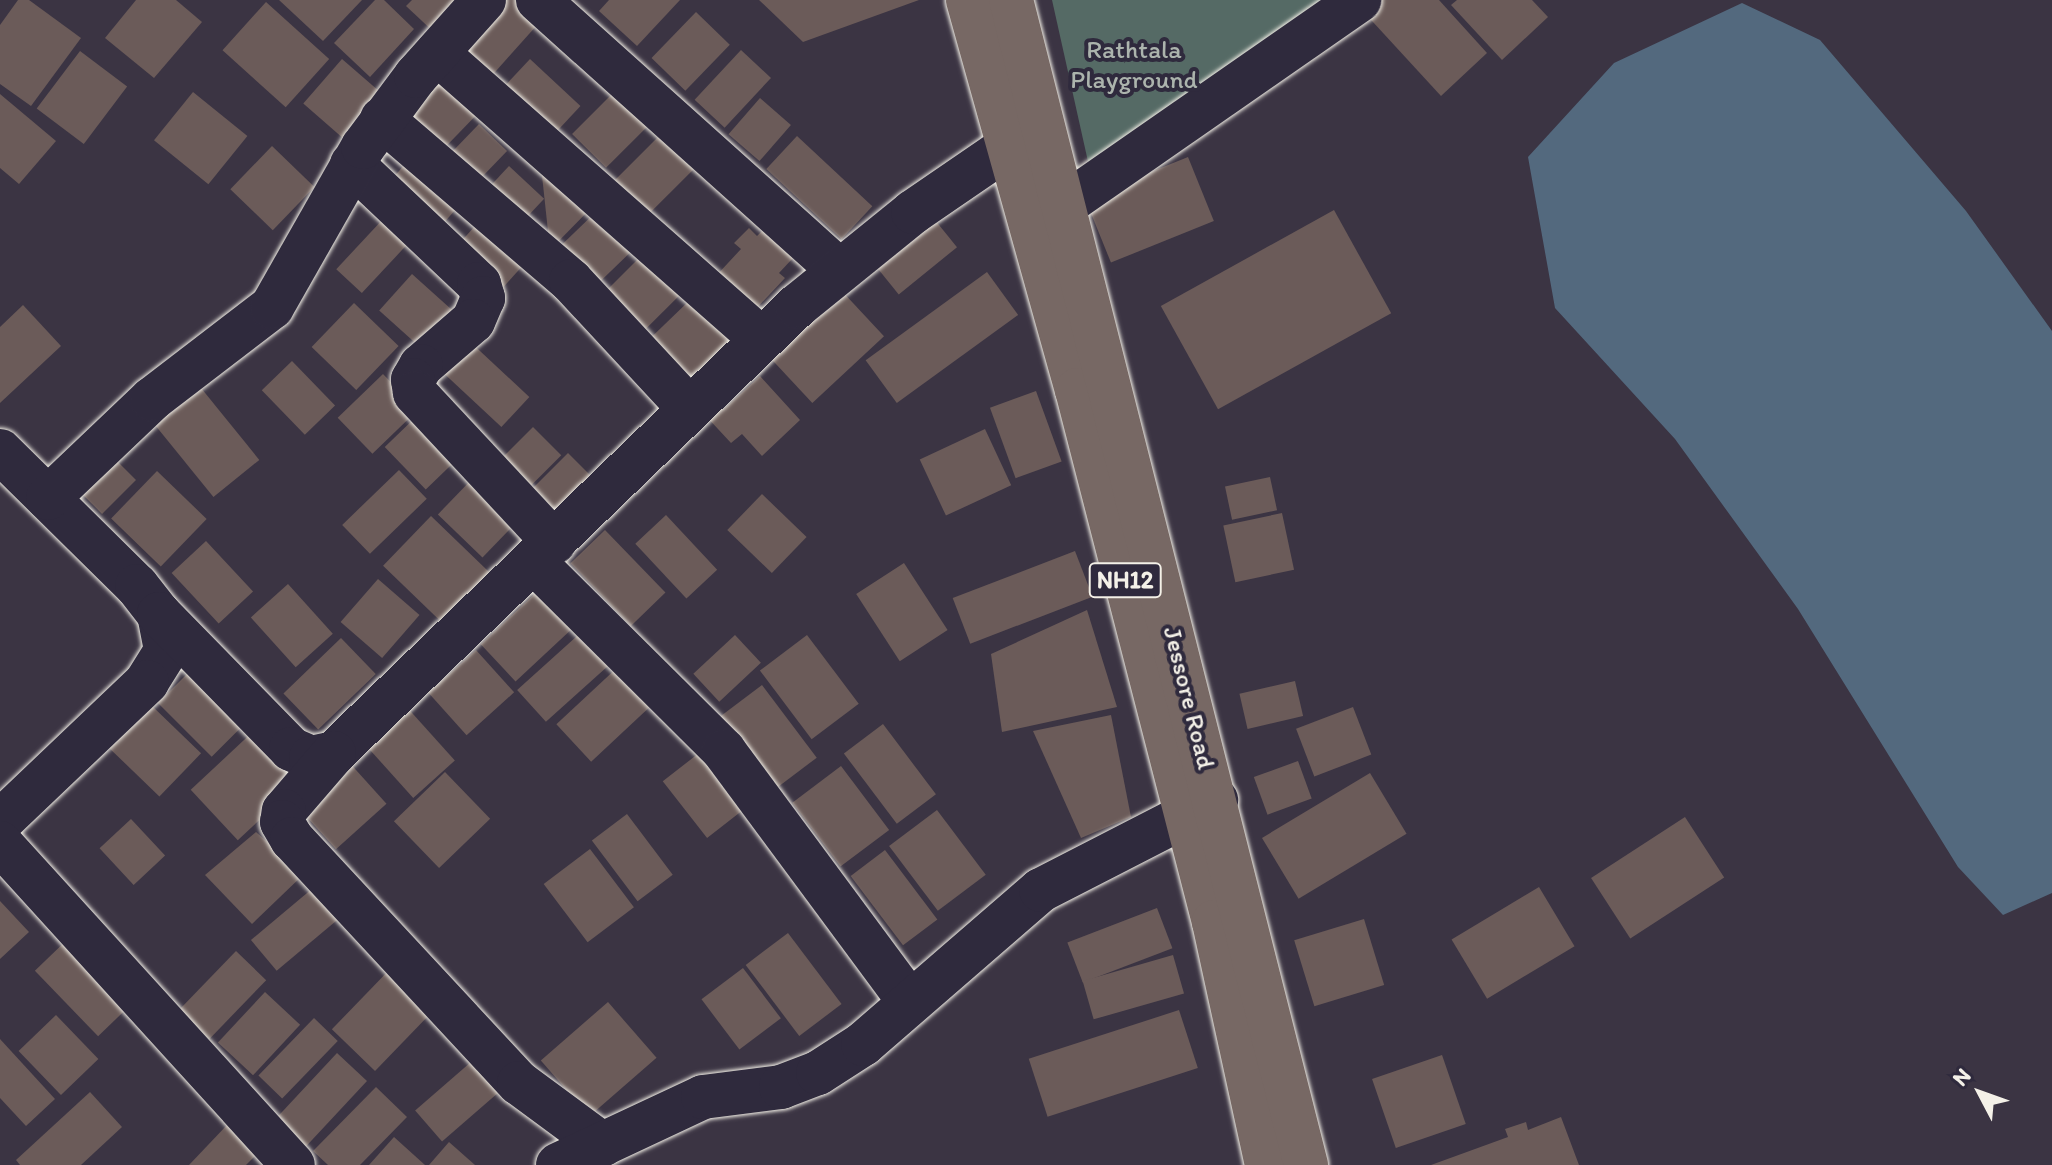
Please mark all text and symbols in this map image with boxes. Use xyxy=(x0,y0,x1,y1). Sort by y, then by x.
park label: Rathtala Playground xyxy=(1070,34,1198,96)
road number: NH12 xyxy=(1087,560,1163,600)
street label: Jessore Road xyxy=(1156,623,1222,773)
north arrow xyxy=(1940,1053,2020,1133)
text: N xyxy=(1946,1062,1977,1091)

